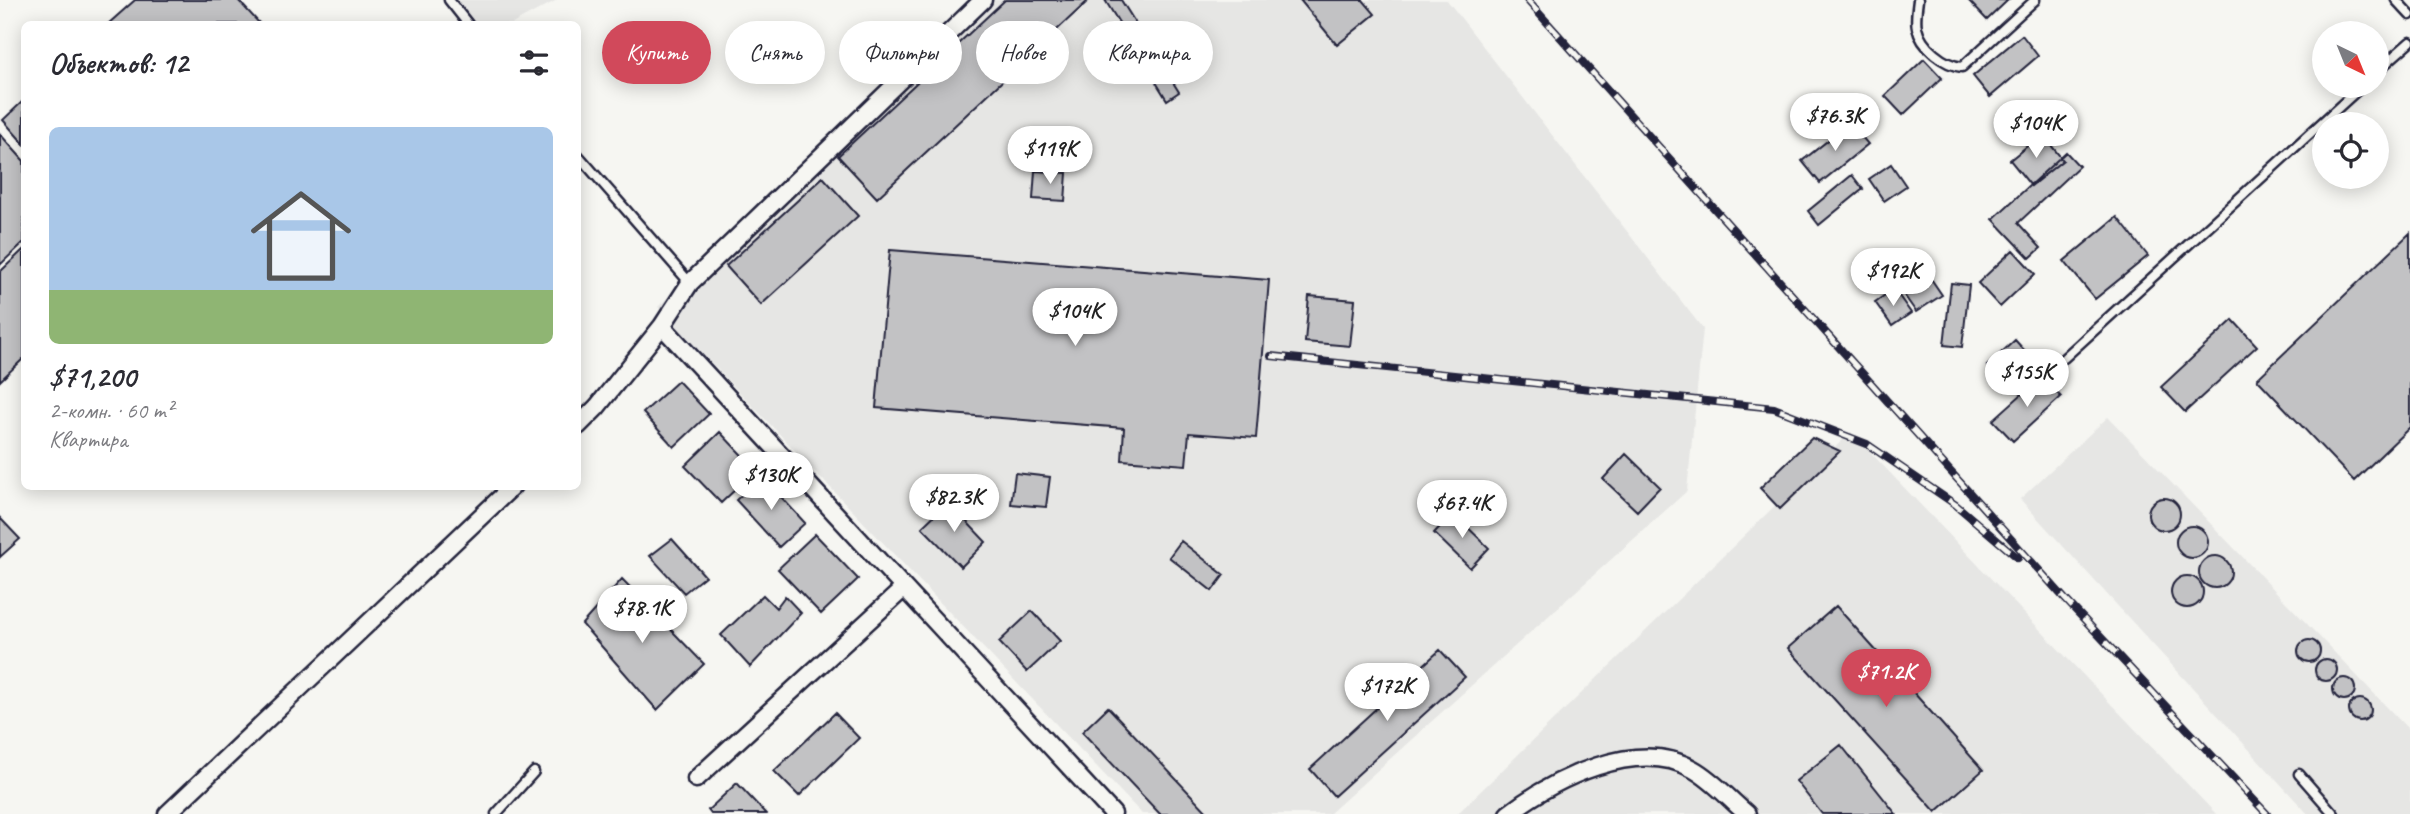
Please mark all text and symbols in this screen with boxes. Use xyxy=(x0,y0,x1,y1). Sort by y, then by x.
chip: Купить xyxy=(602,21,711,84)
chip: Снять xyxy=(725,21,825,84)
chip: Фильтры xyxy=(839,21,962,84)
chip: Новое xyxy=(976,21,1069,84)
chip: Квартира xyxy=(1083,21,1213,84)
north arrow xyxy=(2312,21,2389,98)
map controls xyxy=(2312,21,2389,189)
text: Объектов: 12 xyxy=(49,44,188,82)
icon: filters xyxy=(515,44,553,82)
pin: $76.3K xyxy=(1778,94,1892,153)
pin: $104K xyxy=(1987,100,2085,160)
text: $76.3K xyxy=(1806,101,1864,130)
text: $104K xyxy=(2009,108,2063,137)
button: locate xyxy=(2312,112,2389,189)
pin: $119K xyxy=(1001,127,1099,186)
text: $119K xyxy=(1024,134,1076,163)
icon: home xyxy=(238,173,364,299)
pin: $192K xyxy=(1844,248,1942,308)
text: $192K xyxy=(1867,256,1919,285)
pin: $104K xyxy=(1026,288,1124,348)
text: $104K xyxy=(1048,296,1102,325)
pin: $155K xyxy=(1978,350,2076,409)
text: $155K xyxy=(2001,357,2053,386)
text: $71,200 xyxy=(49,358,136,396)
text: 2-комн. · 60 m² xyxy=(49,396,173,425)
text: Квартира xyxy=(49,425,127,454)
pin: $130K xyxy=(722,452,820,512)
text: $130K xyxy=(744,460,798,489)
pin: $82.3K xyxy=(897,475,1011,534)
pin: $67.4K xyxy=(1405,480,1519,540)
text: $82.3K xyxy=(925,482,983,511)
text: $67.4K xyxy=(1433,488,1491,517)
pin: $78.1K xyxy=(585,586,699,645)
text: $78.1K xyxy=(613,593,671,622)
pin: $71.2K xyxy=(1829,650,1943,709)
text: $71.2K xyxy=(1857,657,1915,686)
pin: $172K xyxy=(1338,664,1436,723)
text: $172K xyxy=(1361,671,1414,700)

